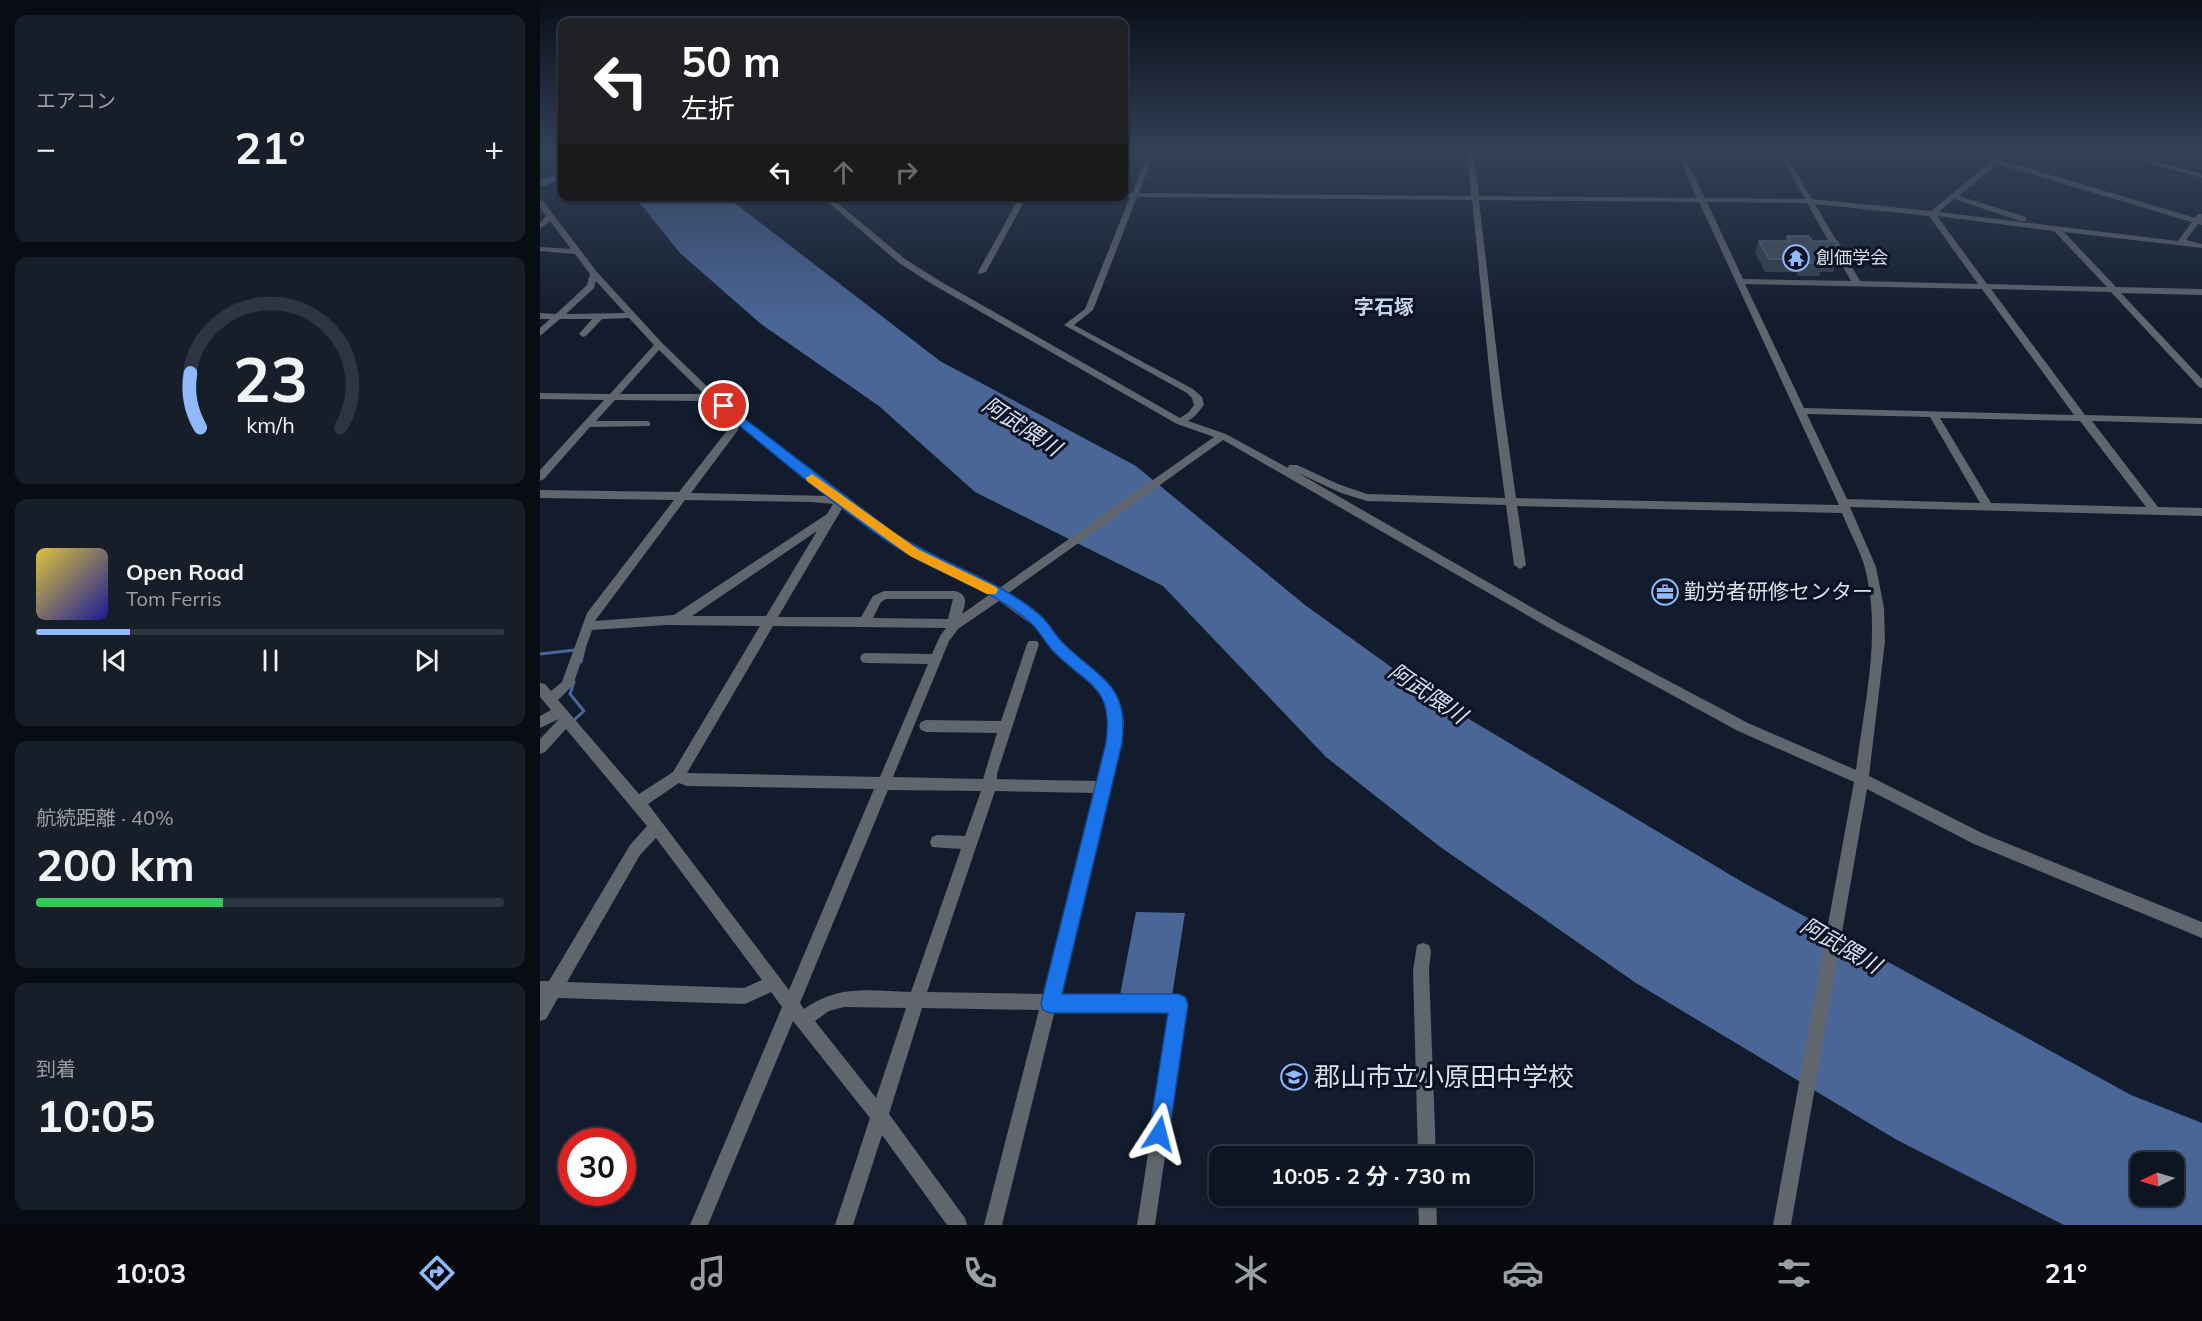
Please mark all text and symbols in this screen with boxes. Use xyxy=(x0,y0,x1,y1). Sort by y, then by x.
text: 50 m xyxy=(681,35,781,88)
icon: left xyxy=(582,42,660,120)
text: エアコン xyxy=(36,88,116,113)
text: 左折 xyxy=(681,91,735,125)
text: 21° xyxy=(234,119,306,175)
text: − xyxy=(36,127,56,168)
text: + xyxy=(484,127,504,168)
icon: left xyxy=(764,156,797,189)
icon: ahead xyxy=(827,156,860,189)
icon: right xyxy=(890,156,923,189)
temple icon: 創価学会 xyxy=(1781,243,1811,273)
place label: 創価学会 xyxy=(1816,246,1888,269)
district label: 字石塚 xyxy=(1354,294,1414,319)
text: 23 xyxy=(233,339,307,418)
pin xyxy=(698,380,749,431)
icon: arrive xyxy=(707,389,740,422)
water label: 阿武隈川 xyxy=(977,390,1068,463)
text: km/h xyxy=(246,411,294,438)
text: Open Road xyxy=(126,558,244,586)
office icon: 勤労者研修センター xyxy=(1650,577,1680,607)
place label: 勤労者研修センター xyxy=(1684,578,1873,604)
text: Tom Ferris xyxy=(126,586,222,611)
icon: previous xyxy=(98,644,131,677)
icon: pause xyxy=(254,644,287,677)
icon: next xyxy=(410,644,443,677)
water label: 阿武隈川 xyxy=(1384,657,1474,730)
text: 航続距離 · 40% xyxy=(36,805,174,830)
text: 200 km xyxy=(36,836,195,892)
water label: 阿武隈川 xyxy=(1796,911,1888,980)
text: 到着 xyxy=(36,1056,76,1081)
place label: 郡山市立小原田中学校 xyxy=(1314,1060,1574,1093)
school or university icon: 郡山市立小原田中学校 xyxy=(1279,1062,1309,1092)
text: 10:05 xyxy=(36,1087,155,1143)
position arrow xyxy=(1127,1102,1191,1166)
speed limit sign: 30 xyxy=(558,1128,636,1206)
north arrow xyxy=(2130,1152,2184,1206)
map controls xyxy=(2130,1152,2184,1206)
text: 10:05 · 2 分 · 730 m xyxy=(1271,1162,1471,1190)
icon: directions xyxy=(416,1252,458,1294)
icon: music xyxy=(687,1252,729,1294)
icon: phone xyxy=(959,1252,1001,1294)
icon: climate xyxy=(1230,1252,1272,1294)
icon: car xyxy=(1502,1252,1544,1294)
icon: filters xyxy=(1773,1252,1815,1294)
text: 10:03 xyxy=(115,1256,186,1290)
text: 21° xyxy=(2045,1256,2087,1290)

